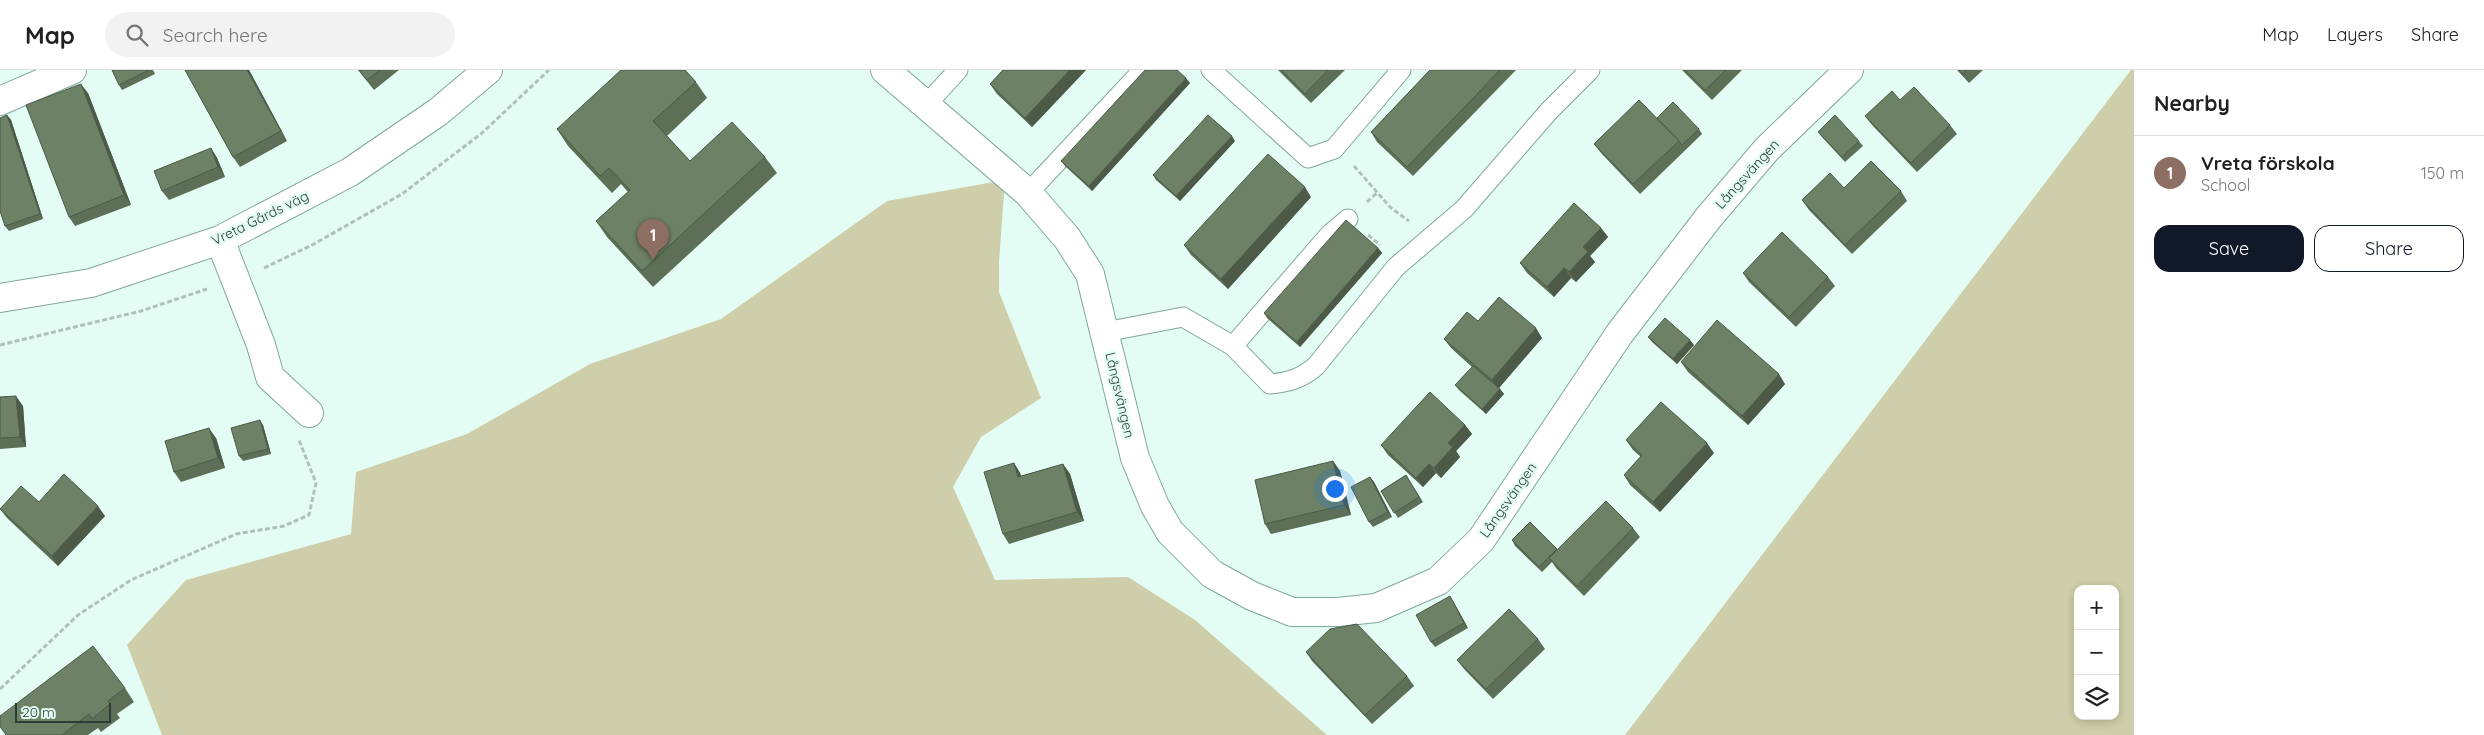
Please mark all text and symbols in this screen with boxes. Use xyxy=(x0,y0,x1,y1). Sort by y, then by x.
search box xyxy=(105,12,455,57)
text: Map xyxy=(25,20,75,50)
icon: search xyxy=(123,21,151,49)
text: Search here xyxy=(163,23,268,47)
text: Map xyxy=(2262,23,2299,46)
text: Layers xyxy=(2327,23,2383,46)
text: Share xyxy=(2411,23,2459,46)
text: Nearby xyxy=(2154,90,2230,116)
street label: Långsvängen xyxy=(1711,135,1783,213)
text: Vreta förskola xyxy=(2201,151,2335,175)
text: 1 xyxy=(2167,163,2173,183)
text: 150 m xyxy=(2421,163,2464,183)
text: School xyxy=(2201,175,2250,195)
street label: Vreta Gårds väg xyxy=(208,187,312,249)
pin: 1 xyxy=(637,219,669,260)
button: Save xyxy=(2154,225,2304,272)
button: Share xyxy=(2314,225,2464,272)
street label: Långsvängen xyxy=(1101,350,1139,440)
street label: Långsvängen xyxy=(1476,459,1540,541)
your location xyxy=(1322,476,1348,502)
map controls xyxy=(2074,585,2119,720)
button: + xyxy=(2074,585,2119,630)
button: − xyxy=(2074,630,2119,675)
button: layers xyxy=(2074,675,2119,720)
scale bar xyxy=(15,700,111,723)
text: 20 m xyxy=(22,703,55,721)

